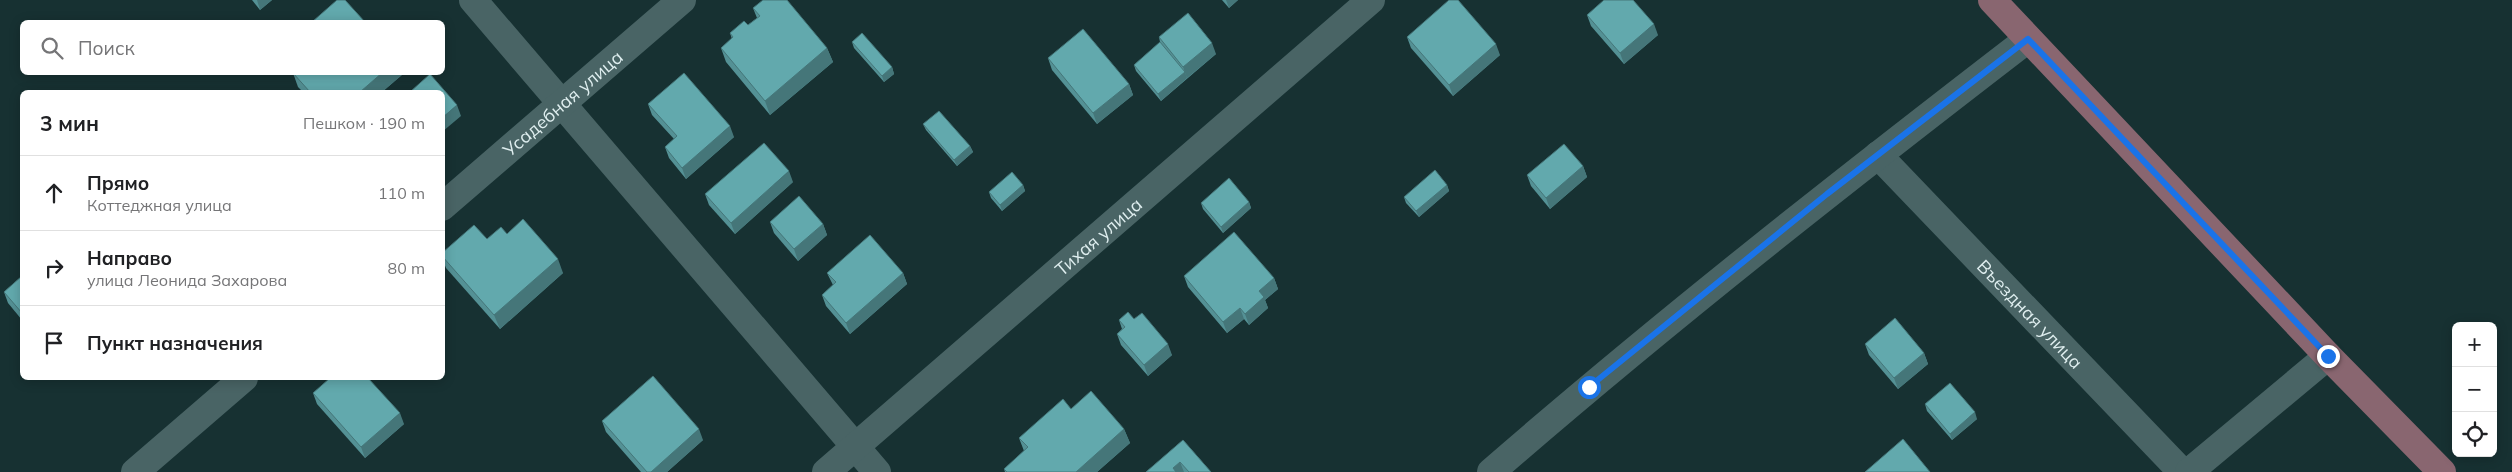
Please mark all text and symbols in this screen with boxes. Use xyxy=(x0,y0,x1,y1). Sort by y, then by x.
search box xyxy=(20,20,445,75)
icon: search xyxy=(38,34,66,62)
text: Поиск xyxy=(78,36,135,60)
street label: Усадебная улица xyxy=(497,45,627,162)
text: 3 мин xyxy=(40,110,99,136)
text: Пешком · 190 m xyxy=(303,113,425,133)
text: Прямо xyxy=(87,171,149,195)
icon: ahead xyxy=(40,179,68,207)
text: 110 m xyxy=(378,183,425,203)
street label: Тихая улица xyxy=(1050,192,1146,280)
text: Коттеджная улица xyxy=(87,195,232,215)
text: Направо xyxy=(87,246,172,270)
icon: right xyxy=(40,254,68,282)
street label: Въездная улица xyxy=(1973,254,2088,373)
text: 80 m xyxy=(388,258,425,278)
text: улица Леонида Захарова xyxy=(87,270,287,290)
map controls xyxy=(2452,322,2497,457)
button: + xyxy=(2452,322,2497,367)
icon: arrive xyxy=(40,329,68,357)
text: Пункт назначения xyxy=(87,331,263,355)
route end xyxy=(2317,345,2340,368)
button: − xyxy=(2452,367,2497,412)
route start xyxy=(1578,376,1601,399)
button: locate xyxy=(2452,412,2497,457)

